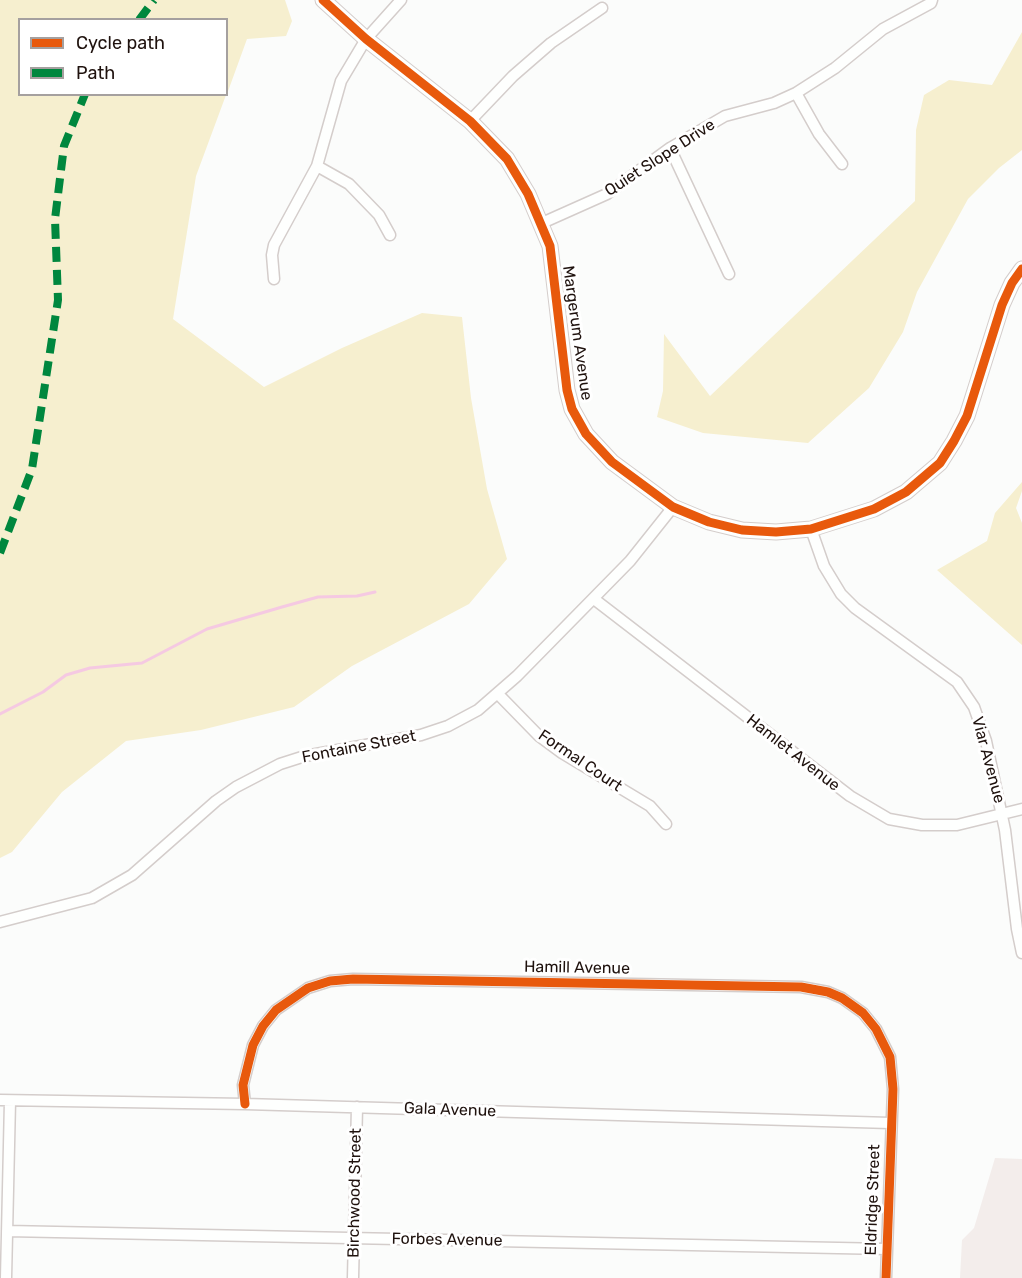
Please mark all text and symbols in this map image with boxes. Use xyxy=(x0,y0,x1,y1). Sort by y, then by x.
legend xyxy=(18,18,228,96)
text: Cycle path xyxy=(76,32,165,54)
text: Path xyxy=(76,62,115,84)
street label: Quiet Slope Drive xyxy=(601,115,719,201)
street label: Margerum Avenue xyxy=(558,264,596,402)
street label: Hamlet Avenue xyxy=(742,710,844,796)
street label: Viar Avenue xyxy=(967,714,1009,806)
street label: Formal Court xyxy=(534,726,626,796)
street label: Fontaine Street xyxy=(300,727,418,767)
street label: Hamill Avenue xyxy=(524,957,630,979)
street label: Gala Avenue xyxy=(403,1099,497,1121)
street label: Birchwood Street xyxy=(344,1128,366,1258)
street label: Eldridge Street xyxy=(861,1144,885,1256)
street label: Forbes Avenue xyxy=(391,1229,503,1251)

